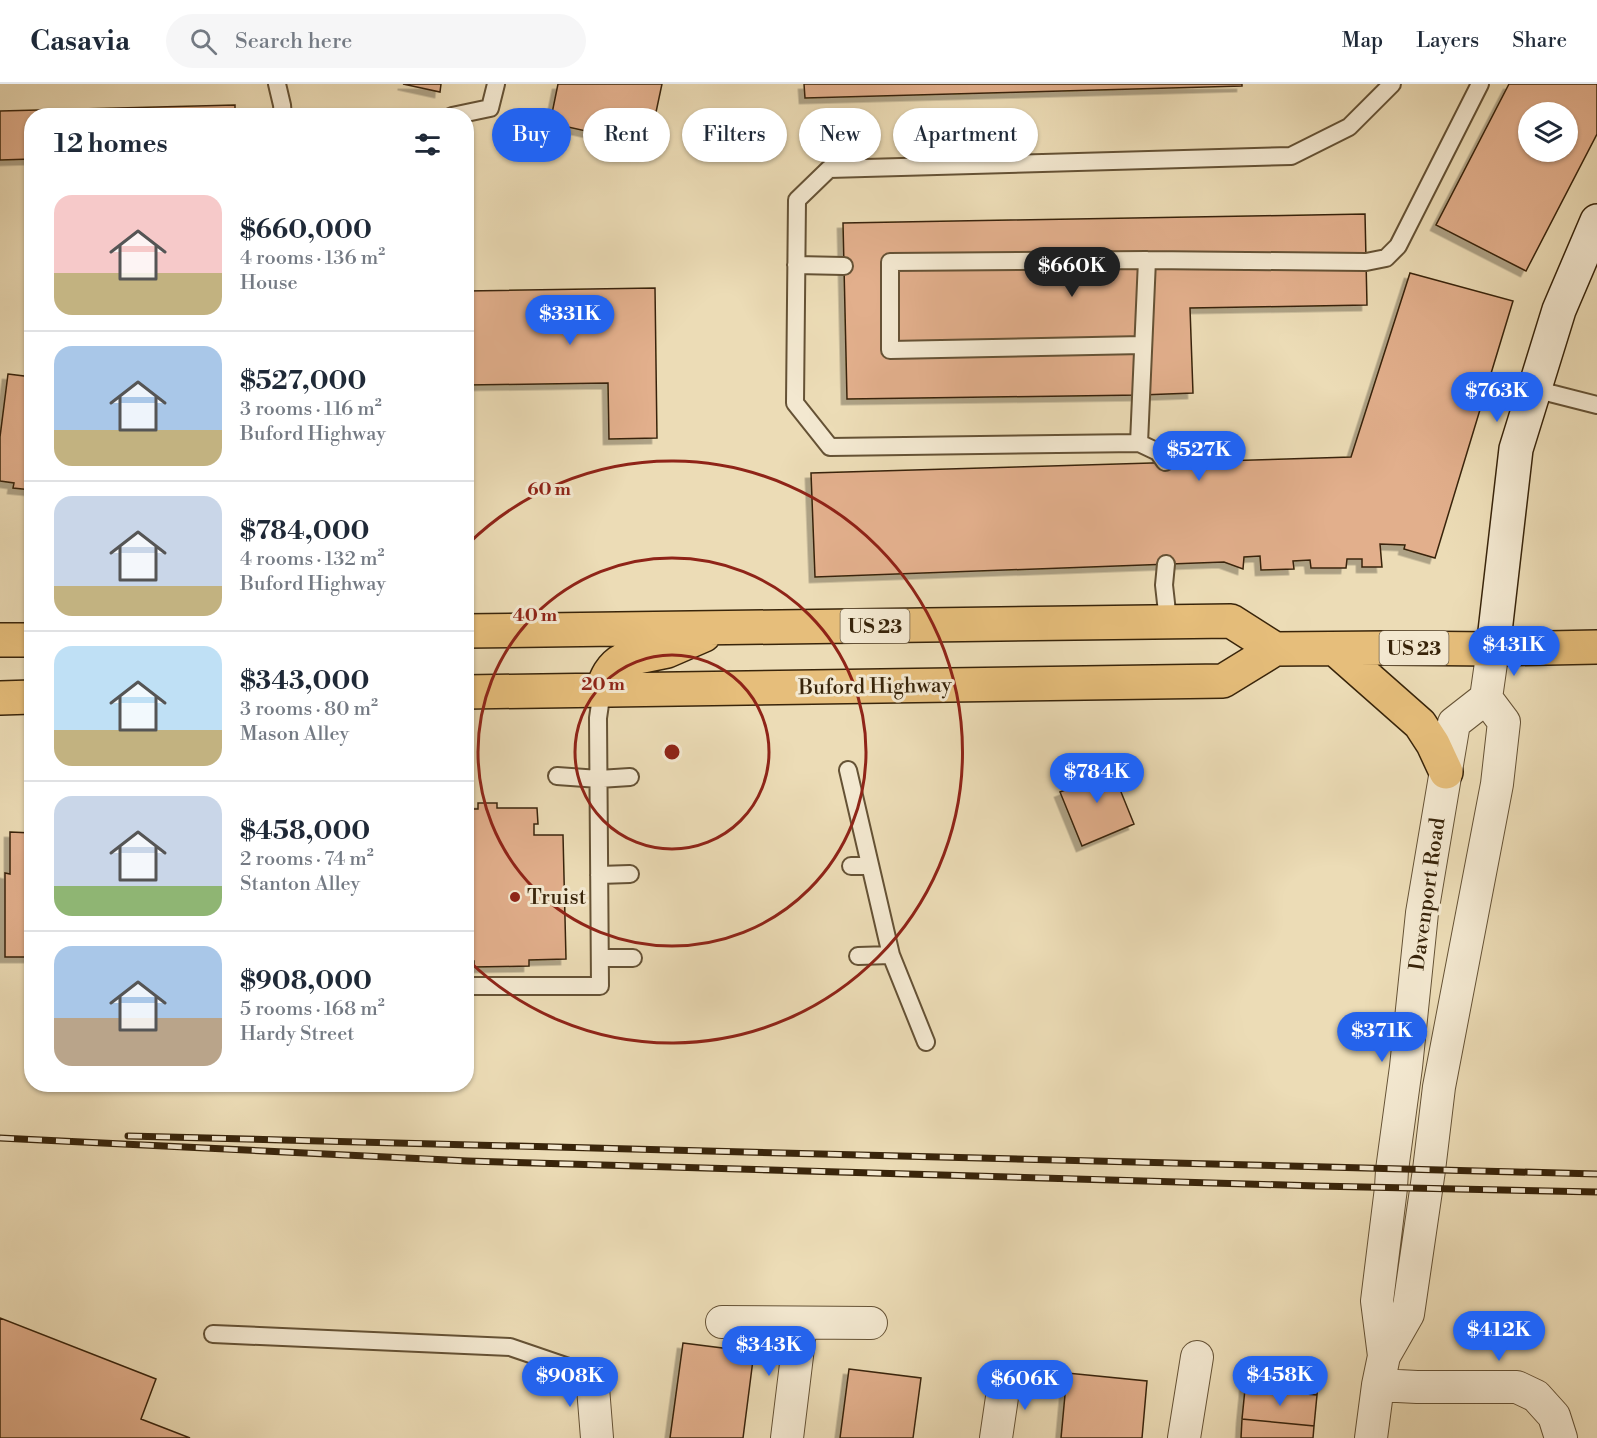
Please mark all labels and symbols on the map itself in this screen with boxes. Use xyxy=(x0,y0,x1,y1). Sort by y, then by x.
pin: $660K xyxy=(1030,247,1114,298)
pin: $331K xyxy=(528,295,612,346)
pin: $763K xyxy=(1455,372,1539,423)
pin: $527K xyxy=(1157,431,1241,482)
text: 60 m xyxy=(527,478,571,501)
text: 40 m xyxy=(513,604,558,627)
road number: US 23 xyxy=(840,609,910,643)
pin: $431K xyxy=(1472,626,1556,677)
road number: US 23 xyxy=(1380,631,1448,665)
text: 20 m xyxy=(581,673,625,696)
street label: Buford Highway xyxy=(797,673,953,701)
centre of rings xyxy=(662,742,682,762)
pin: $784K xyxy=(1055,753,1139,804)
street label: Davenport Road xyxy=(1404,816,1452,972)
place label: Truist xyxy=(527,885,587,911)
marker: Truist xyxy=(508,890,522,904)
pin: $371K xyxy=(1340,1012,1424,1063)
pin: $412K xyxy=(1457,1311,1541,1362)
pin: $343K xyxy=(727,1326,811,1377)
pin: $458K xyxy=(1238,1356,1322,1407)
pin: $908K xyxy=(528,1357,612,1408)
pin: $606K xyxy=(983,1360,1067,1411)

